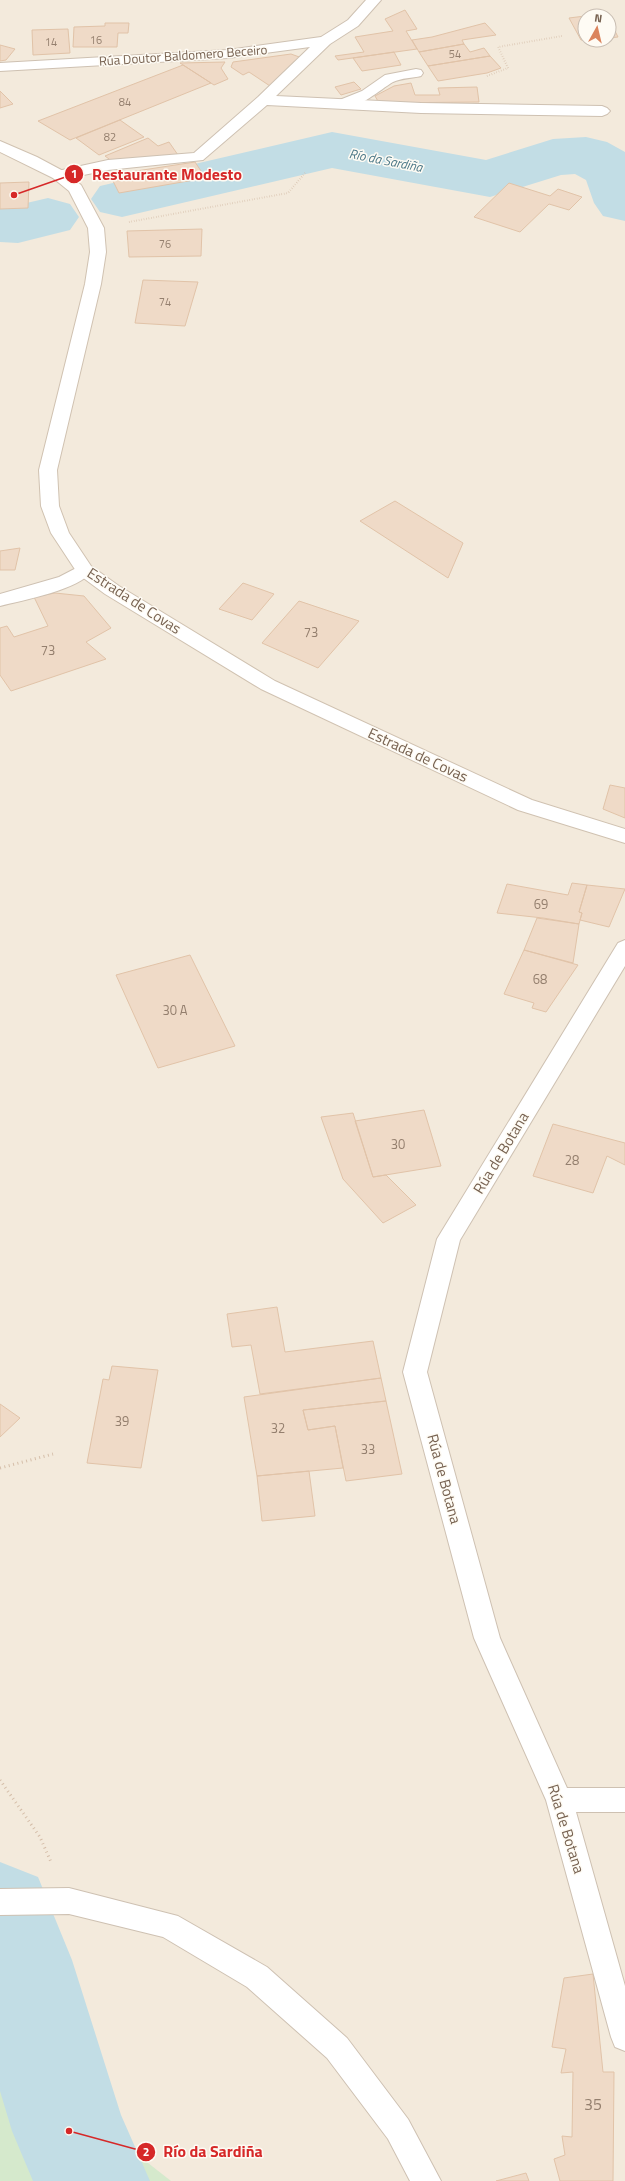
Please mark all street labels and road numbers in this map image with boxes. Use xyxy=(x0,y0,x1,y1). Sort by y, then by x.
street label: Rúa Doutor Baldomero Beceiro xyxy=(98,39,268,71)
street label: Estrada de Covas xyxy=(83,561,186,640)
street label: Estrada de Covas xyxy=(364,721,472,788)
street label: Rúa de Botana xyxy=(467,1107,534,1198)
street label: Rúa de Botana xyxy=(421,1431,468,1527)
street label: Rúa de Botana xyxy=(542,1781,591,1877)

